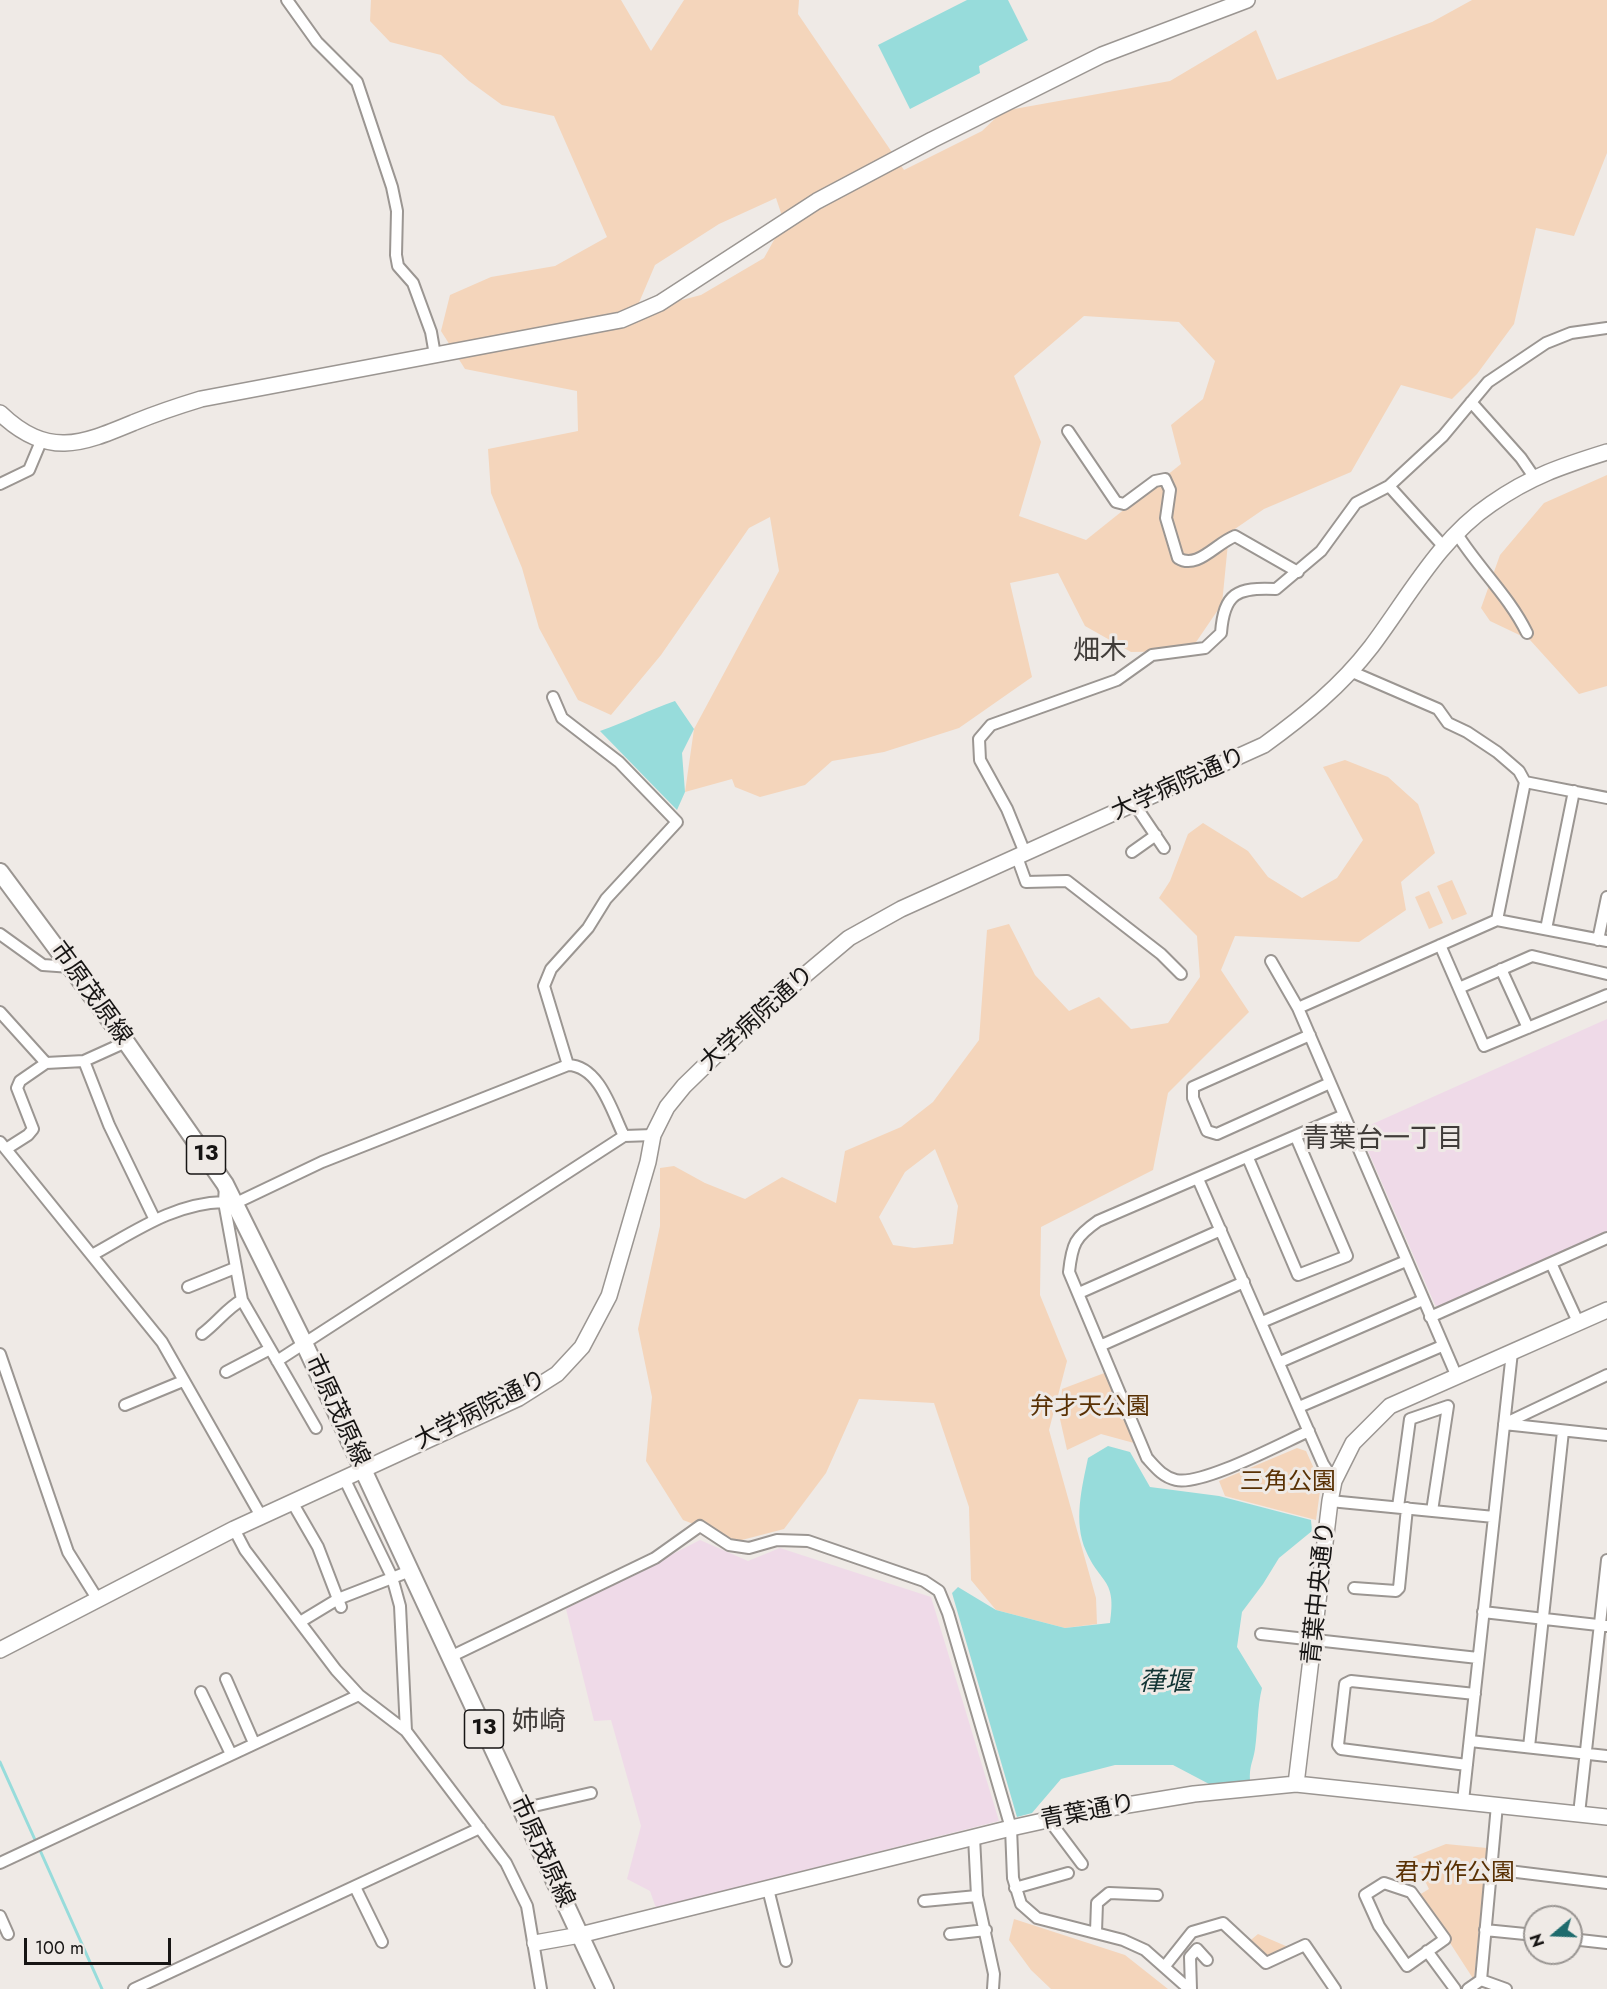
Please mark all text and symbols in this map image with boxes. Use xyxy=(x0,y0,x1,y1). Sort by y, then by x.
district label: 畑木 xyxy=(1073,636,1127,668)
street label: 大学病院通り xyxy=(1107,743,1251,827)
street label: 市原茂原線 xyxy=(43,937,137,1051)
street label: 大学病院通り xyxy=(695,960,821,1078)
district label: 青葉台一丁目 xyxy=(1302,1124,1464,1156)
road number: 13 xyxy=(186,1136,226,1174)
street label: 市原茂原線 xyxy=(298,1351,374,1471)
street label: 大学病院通り xyxy=(410,1365,552,1457)
park label: 弁才天公園 xyxy=(1030,1394,1150,1422)
park label: 三角公園 xyxy=(1240,1469,1336,1497)
street label: 青葉中央通り xyxy=(1298,1520,1342,1666)
water label: 葎堰 xyxy=(1139,1668,1191,1700)
district label: 姉崎 xyxy=(512,1707,566,1739)
road number: 13 xyxy=(464,1710,504,1748)
street label: 青葉通り xyxy=(1038,1790,1138,1836)
street label: 市原茂原線 xyxy=(503,1792,579,1912)
park label: 君ガ作公園 xyxy=(1395,1860,1515,1888)
north arrow xyxy=(1523,1905,1583,1965)
scale bar xyxy=(27,1926,174,1964)
text: N xyxy=(1524,1931,1550,1950)
text: 100 m xyxy=(35,1935,84,1961)

